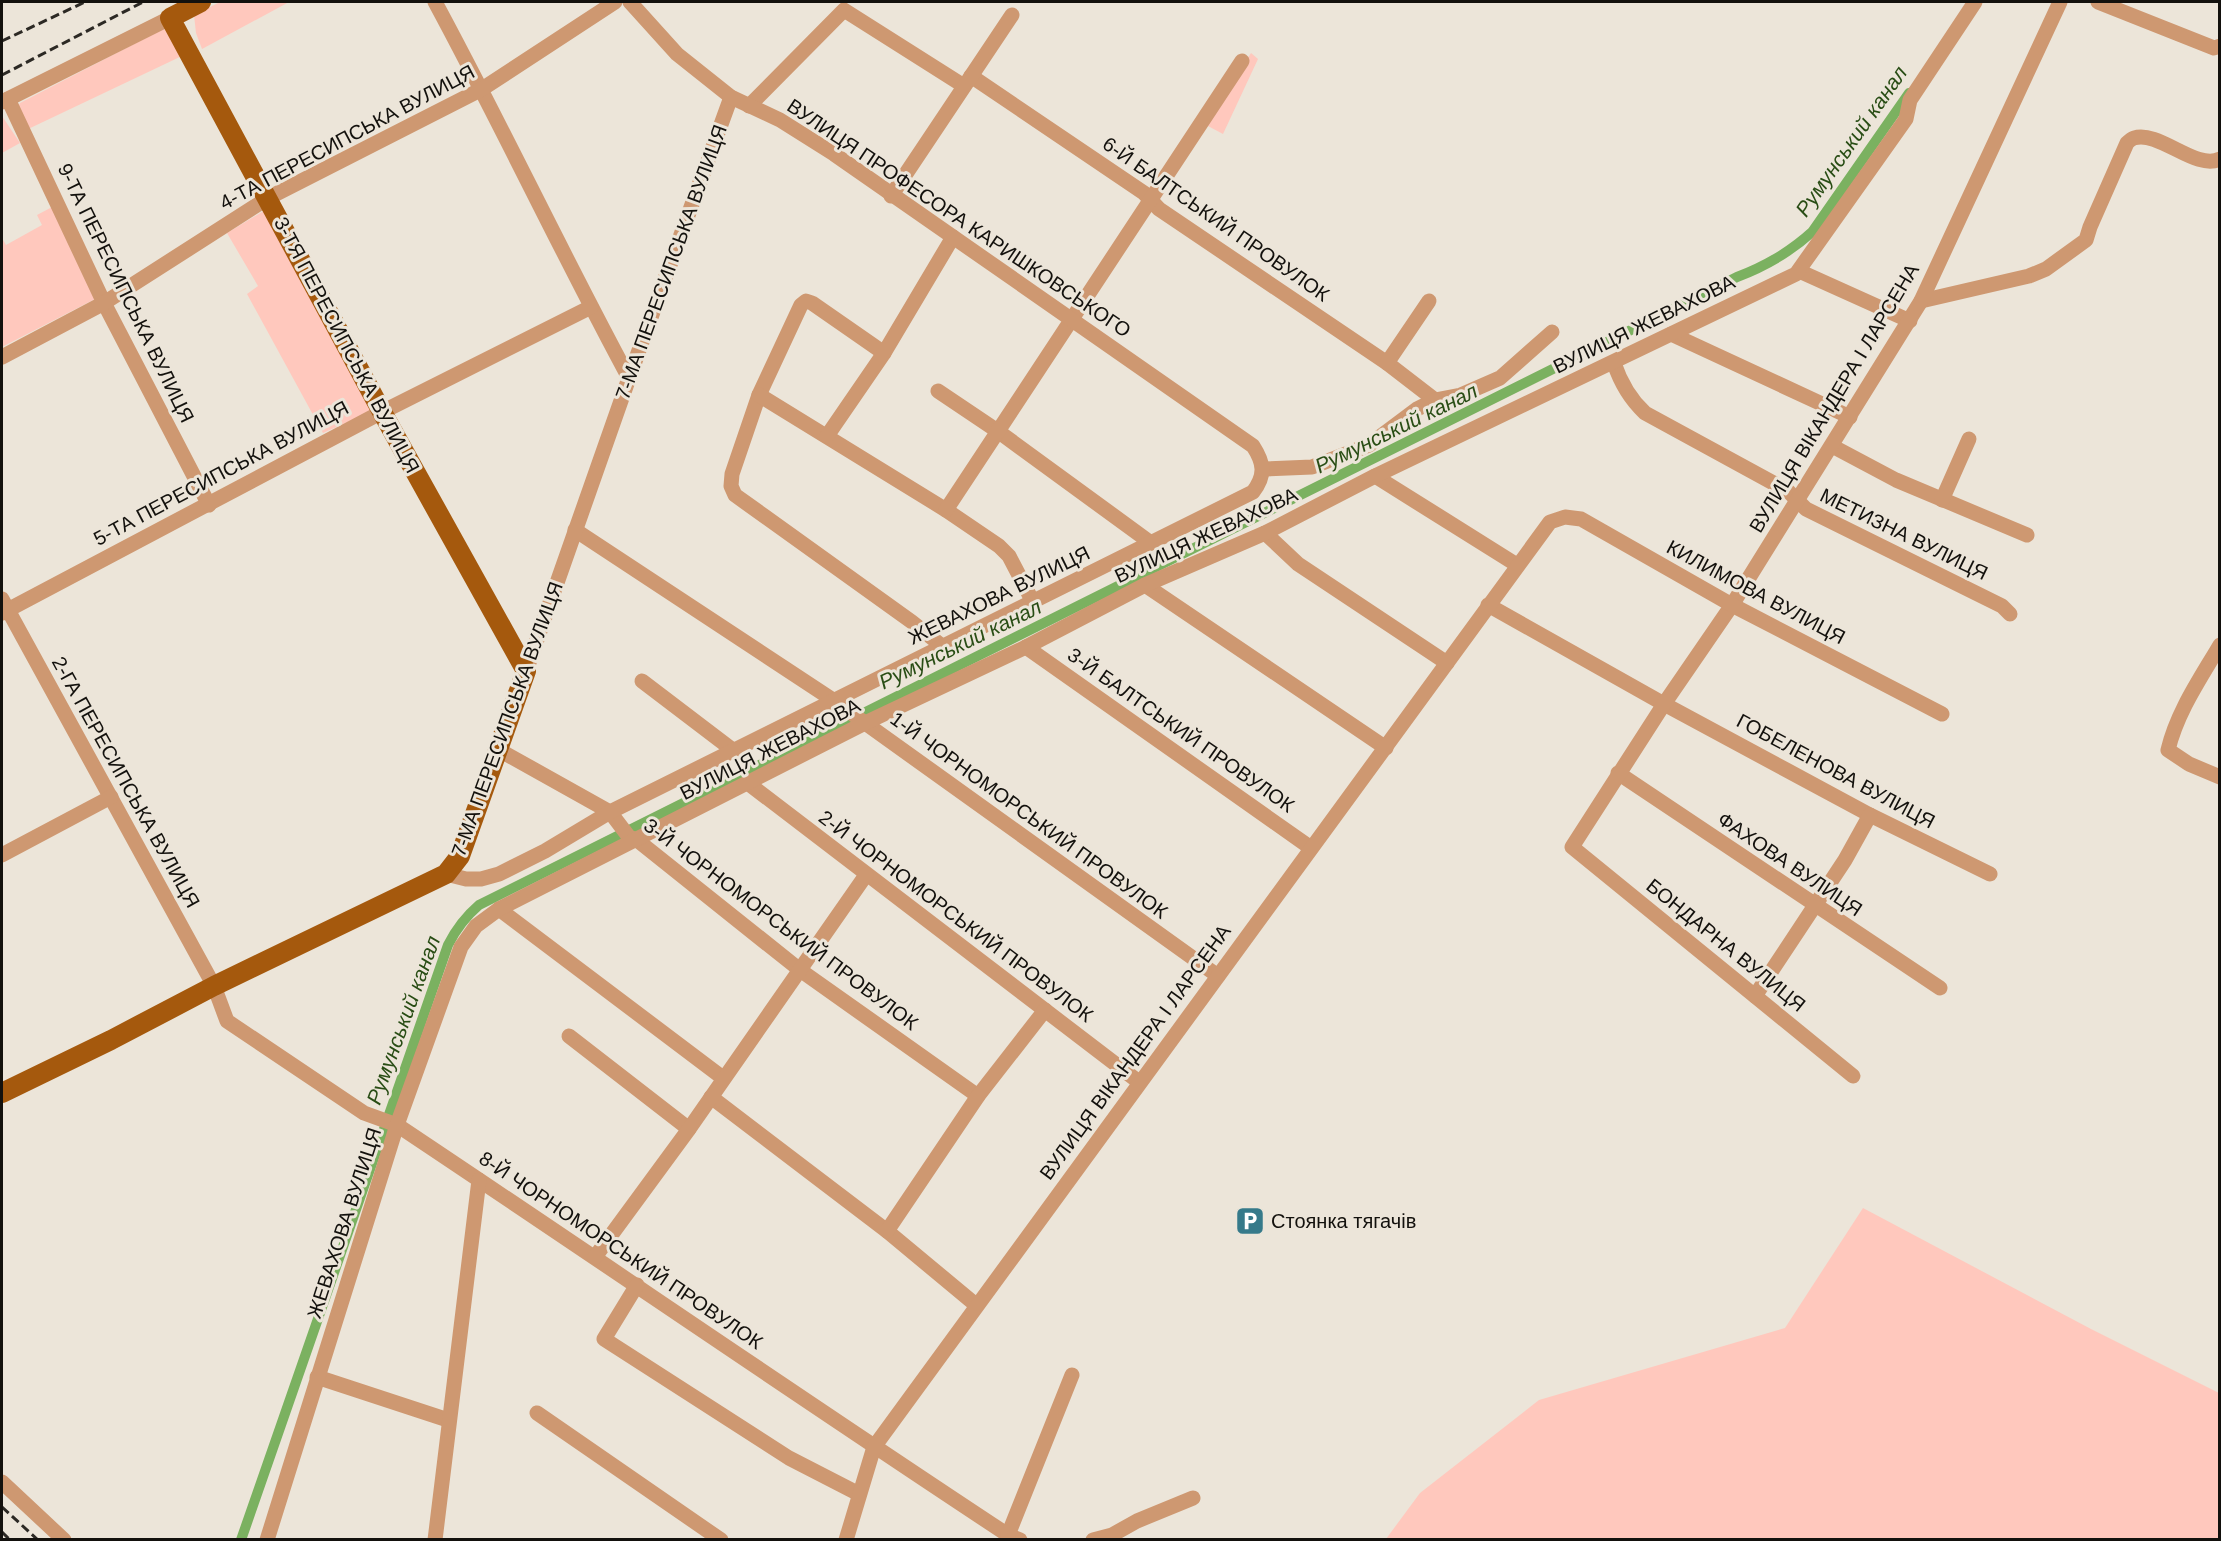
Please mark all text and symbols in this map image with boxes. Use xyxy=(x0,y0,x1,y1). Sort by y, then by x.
street label: 4-ТА ПЕРЕСИПСЬКА ВУЛИЦЯ xyxy=(216,60,478,214)
water label: Румунський канал xyxy=(1791,61,1912,220)
street label: ВУЛИЦЯ ПРОФЕСОРА КАРИШКОВСЬКОГО xyxy=(783,94,1135,342)
street label: 7-МА ПЕРЕСИПСЬКА ВУЛИЦЯ xyxy=(611,122,731,402)
street label: 6-Й БАЛТСЬКИЙ ПРОВУЛОК xyxy=(1099,131,1334,306)
street label: 9-ТА ПЕРЕСИПСЬКА ВУЛИЦЯ xyxy=(54,160,198,426)
street label: 3-ТЯ ПЕРЕСИПСЬКА ВУЛИЦЯ xyxy=(270,213,424,477)
street label: ВУЛИЦЯ ВІКАНДЕРА І ЛАРСЕНА xyxy=(1745,259,1923,536)
street label: ВУЛИЦЯ ЖЕВАХОВА xyxy=(1550,270,1739,378)
water label: Румунський канал xyxy=(1311,379,1481,477)
street label: 5-ТА ПЕРЕСИПСЬКА ВУЛИЦЯ xyxy=(90,396,352,550)
street label: ВУЛИЦЯ ЖЕВАХОВА xyxy=(1111,483,1301,587)
street label: МЕТИЗНА ВУЛИЦЯ xyxy=(1817,484,1991,584)
street label: КИЛИМОВА ВУЛИЦЯ xyxy=(1663,536,1849,648)
street label: ЖЕВАХОВА ВУЛИЦЯ xyxy=(905,541,1093,649)
street label: 7-МА ПЕРЕСИПСЬКА ВУЛИЦЯ xyxy=(447,579,567,859)
water label: Румунський канал xyxy=(875,595,1045,693)
street label: 3-Й БАЛТСЬКИЙ ПРОВУЛОК xyxy=(1064,642,1299,817)
street label: 2-ГА ПЕРЕСИПСЬКА ВУЛИЦЯ xyxy=(48,653,204,911)
street label: ВУЛИЦЯ ЖЕВАХОВА xyxy=(676,694,864,804)
street label: 1-Й ЧОРНОМОРСЬКИЙ ПРОВУЛОК xyxy=(886,706,1173,923)
street label: ГОБЕЛЕНОВА ВУЛИЦЯ xyxy=(1733,709,1939,833)
street label: 2-Й ЧОРНОМОРСЬКИЙ ПРОВУЛОК xyxy=(815,805,1098,1026)
street label: ФАХОВА ВУЛИЦЯ xyxy=(1714,808,1866,920)
street label: 3-Й ЧОРНОМОРСЬКИЙ ПРОВУЛОК xyxy=(640,813,923,1034)
street label: БОНДАРНА ВУЛИЦЯ xyxy=(1642,874,1810,1016)
street label: ВУЛИЦЯ ВІКАНДЕРА І ЛАРСЕНА xyxy=(1035,920,1235,1184)
water label: Румунський канал xyxy=(362,932,444,1107)
street label: ЖЕВАХОВА ВУЛИЦЯ xyxy=(303,1125,385,1321)
street label: 8-Й ЧОРНОМОРСЬКИЙ ПРОВУЛОК xyxy=(475,1146,768,1353)
parking icon: Стоянка тягачів xyxy=(1234,1205,1266,1237)
place label: Стоянка тягачів xyxy=(1271,1210,1416,1232)

